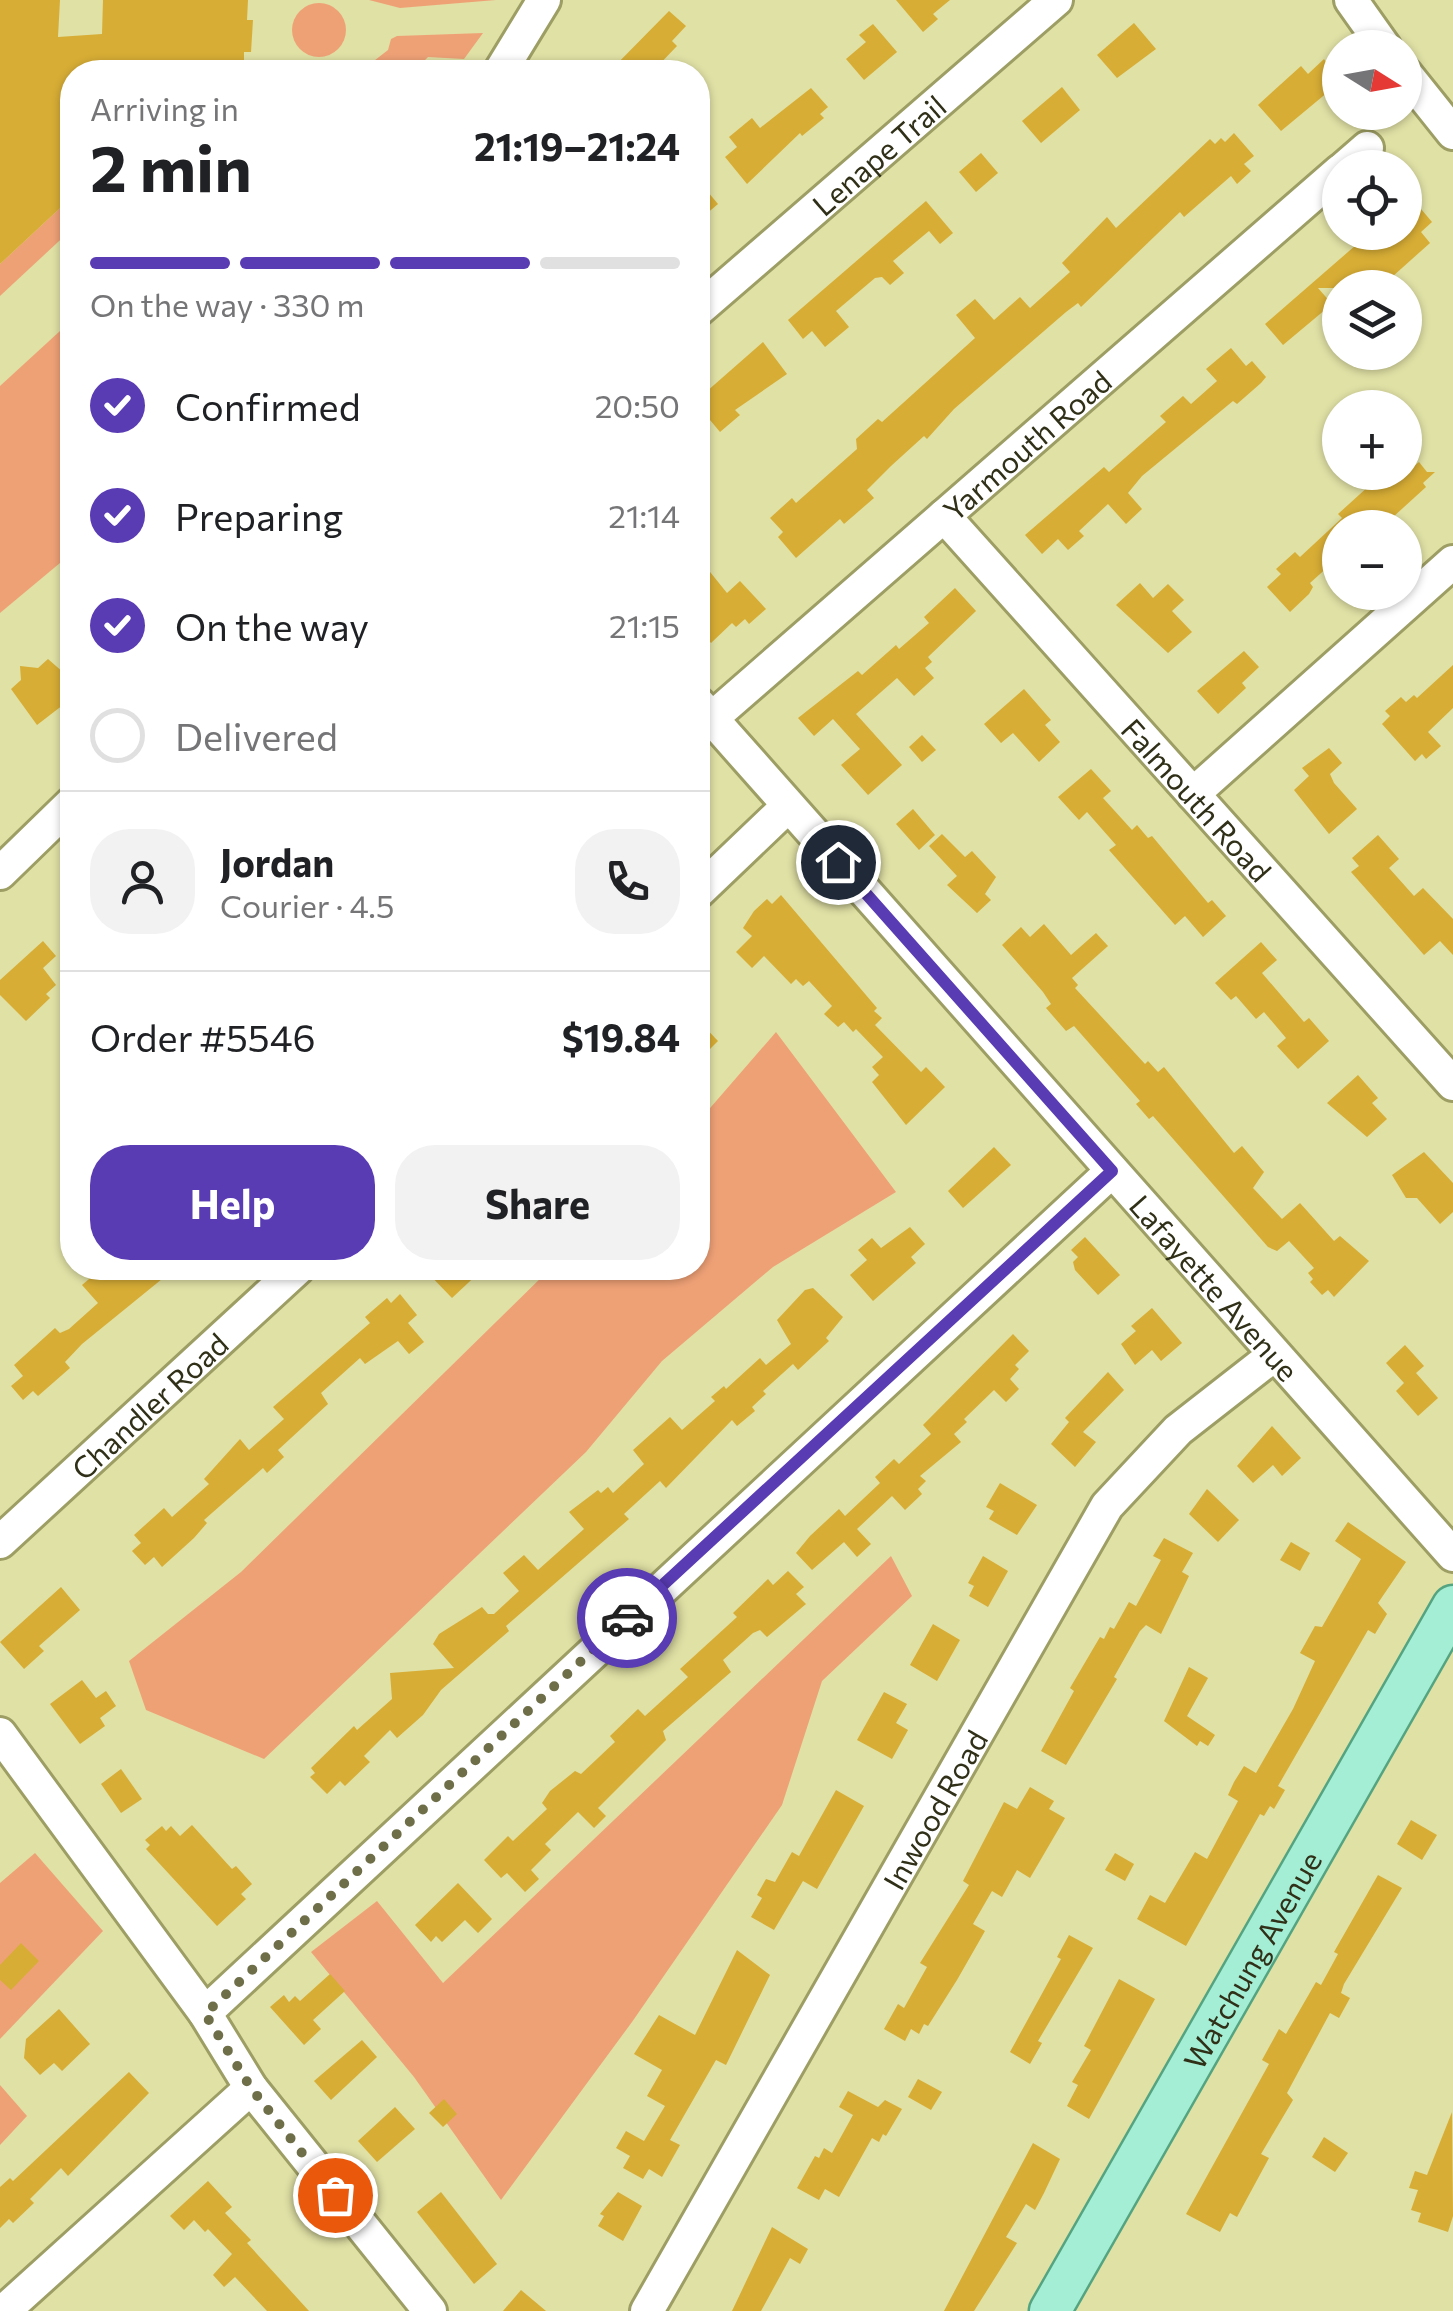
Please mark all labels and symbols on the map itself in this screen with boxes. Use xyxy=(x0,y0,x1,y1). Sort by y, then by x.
north arrow xyxy=(1322,30,1422,130)
street label: Lenape Trail xyxy=(804,86,952,222)
street label: Yarmouth Road xyxy=(935,361,1118,528)
street label: Falmouth Road xyxy=(1115,710,1280,888)
pin xyxy=(796,820,881,905)
street label: Lafayette Avenue xyxy=(1123,1186,1308,1388)
street label: Chandler Road xyxy=(63,1324,235,1486)
courier xyxy=(577,1568,677,1668)
street label: Inwood Road xyxy=(874,1723,994,1896)
street label: Watchung Avenue xyxy=(1174,1844,1328,2075)
pin xyxy=(293,2153,378,2238)

